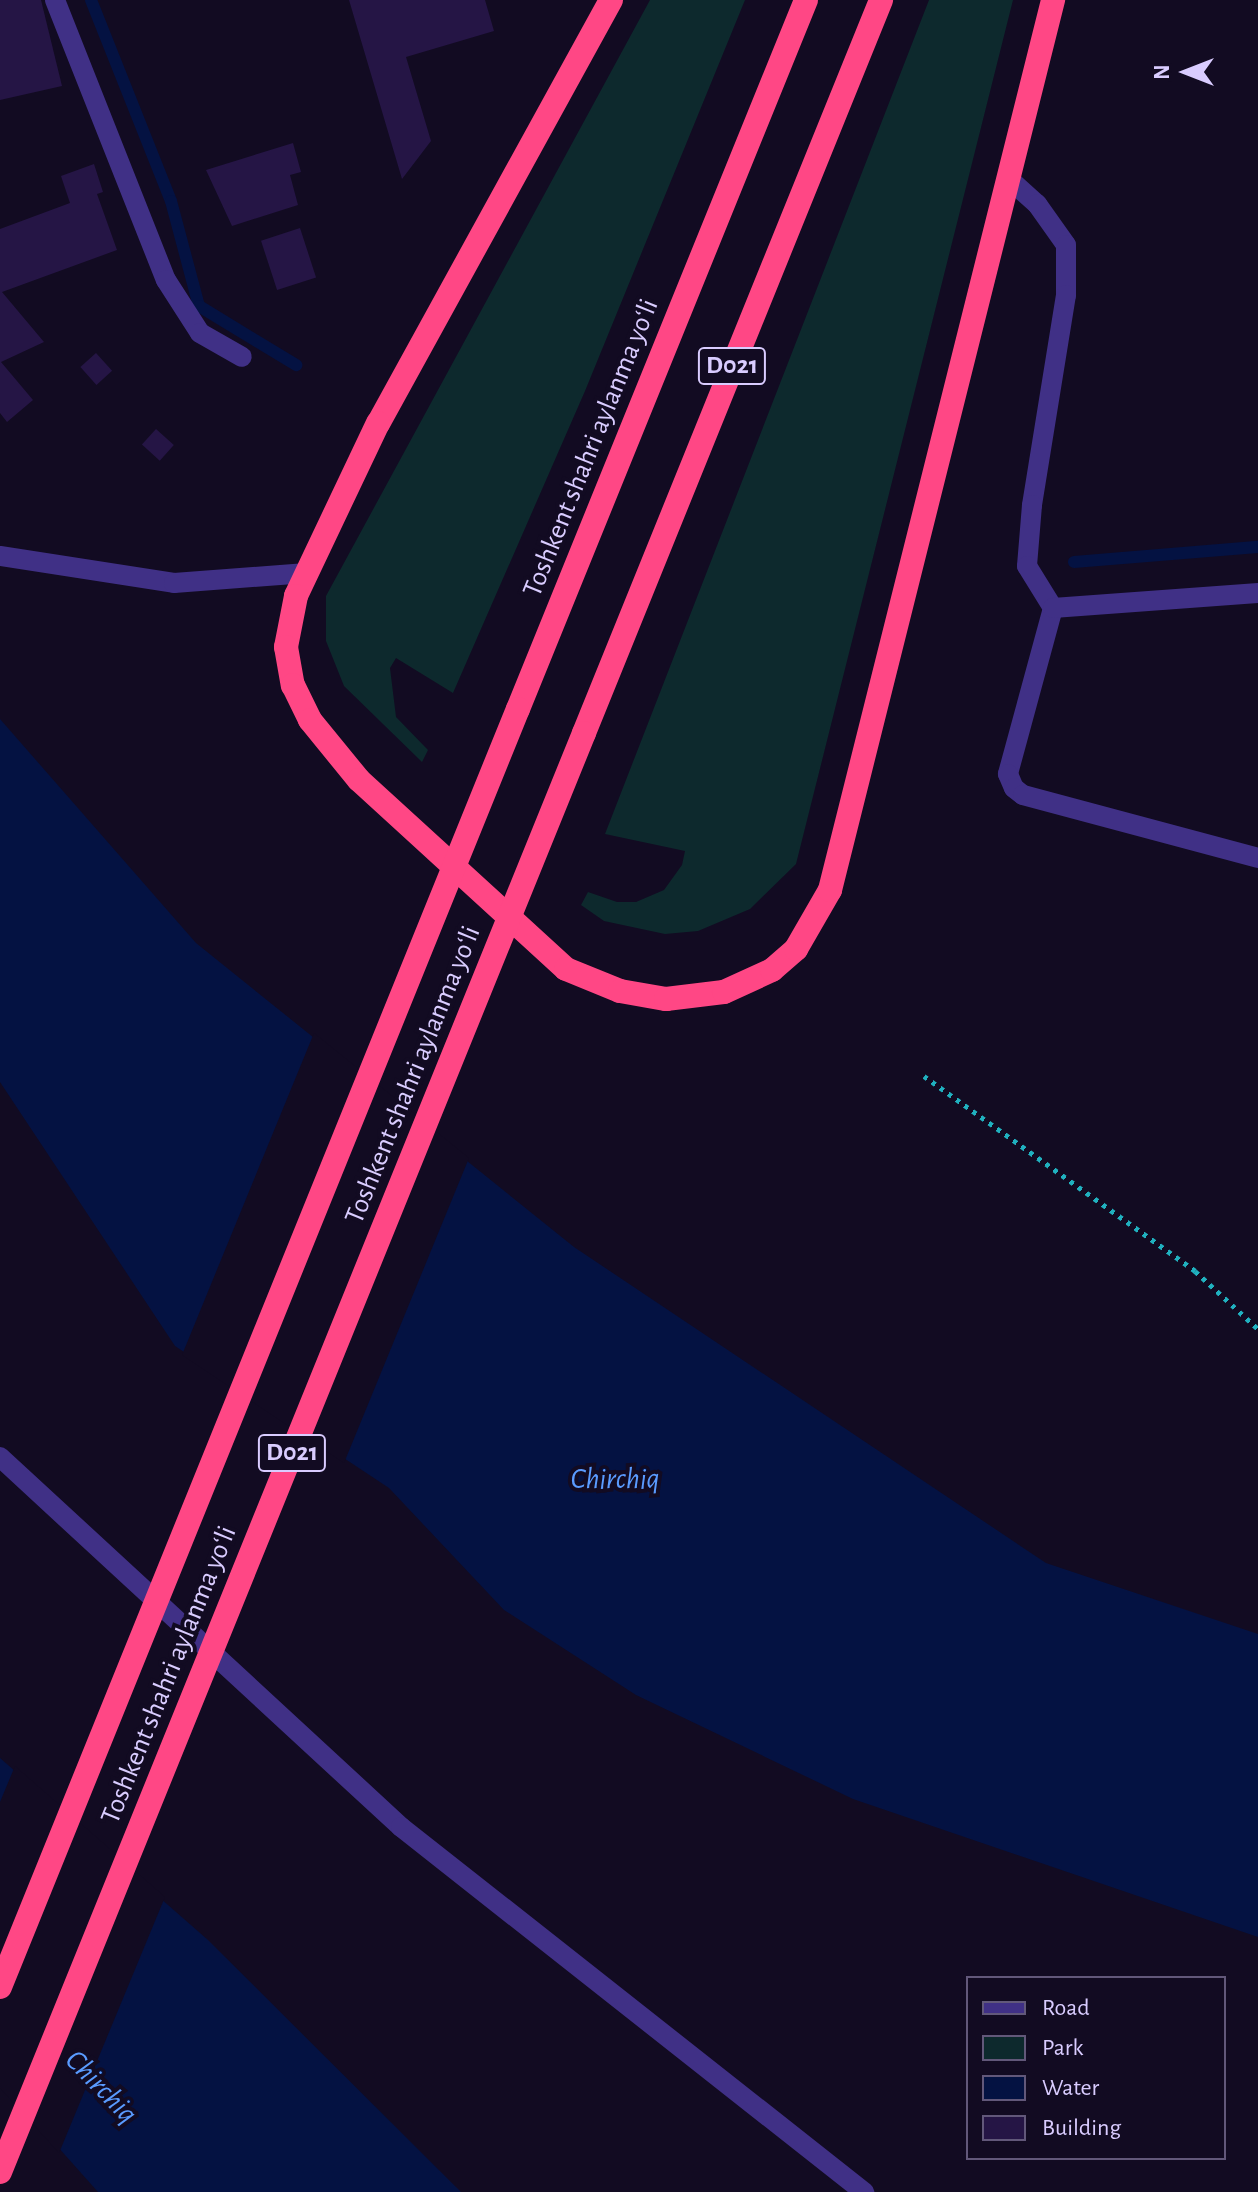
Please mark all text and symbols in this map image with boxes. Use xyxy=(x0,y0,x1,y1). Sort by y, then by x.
north arrow xyxy=(1146,32,1226,112)
text: N xyxy=(1151,64,1173,80)
street label: Toshkent shahri aylanma yoʻli xyxy=(516,294,666,602)
road number: D021 xyxy=(696,344,768,388)
street label: Toshkent shahri aylanma yoʻli xyxy=(338,921,488,1229)
road number: D021 xyxy=(256,1431,328,1475)
water label: Chirchiq xyxy=(570,1461,660,1497)
street label: Toshkent shahri aylanma yoʻli xyxy=(94,1521,244,1829)
legend xyxy=(966,1976,1226,2160)
text: Road xyxy=(1042,1996,1090,2020)
text: Park xyxy=(1042,2036,1083,2060)
water label: Chirchiq xyxy=(57,2042,145,2132)
text: Water xyxy=(1042,2076,1099,2100)
text: Building xyxy=(1042,2116,1121,2140)

